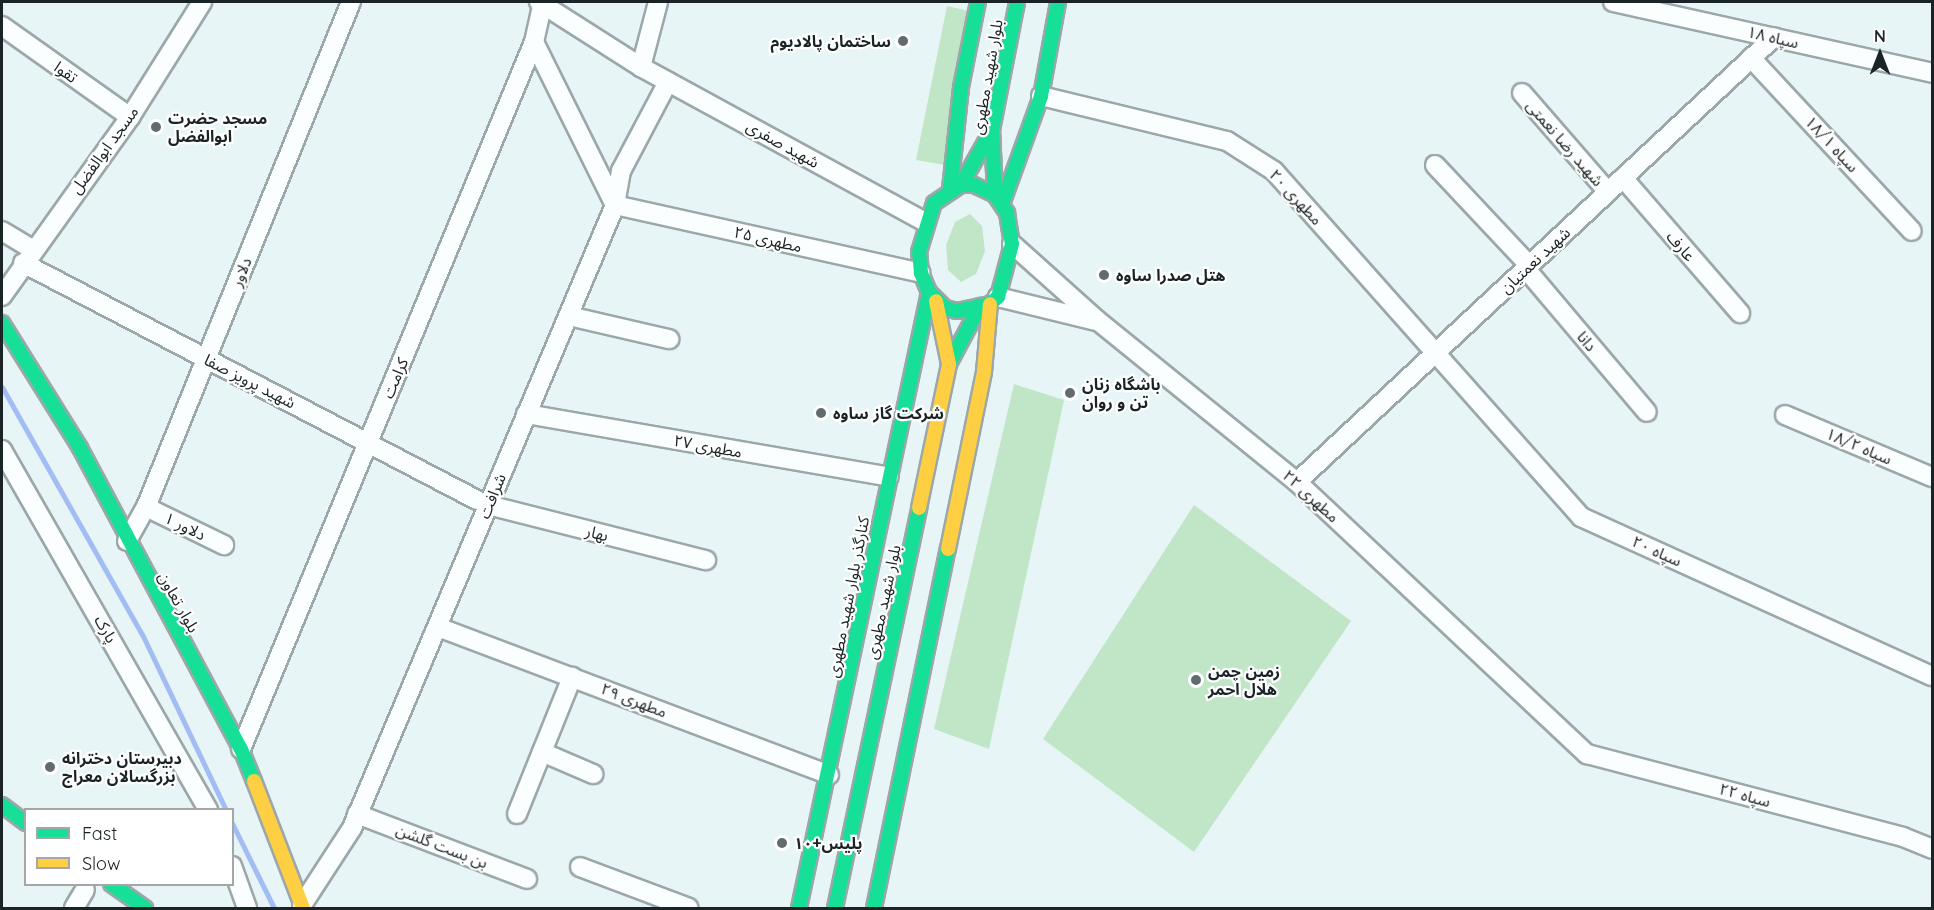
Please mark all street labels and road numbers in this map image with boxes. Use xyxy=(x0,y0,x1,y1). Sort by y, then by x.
street label: بلوار شهید مطهری xyxy=(967,18,1007,136)
street label: سپاه ۱۸ xyxy=(1745,22,1801,52)
street label: تقوا xyxy=(51,57,81,87)
street label: شهید رضا نعمتی xyxy=(1522,96,1608,190)
street label: مسجد ابوالفضل xyxy=(66,102,142,198)
street label: سپاه ۱۸/۱ xyxy=(1801,112,1863,176)
street label: شهید صفری xyxy=(743,116,823,172)
street label: مطهری ۲۰ xyxy=(1265,165,1327,229)
street label: مطهری ۲۵ xyxy=(732,222,804,256)
street label: شهید نعمتیان xyxy=(1496,223,1574,297)
street label: عارف xyxy=(1663,227,1699,265)
street label: دلاور xyxy=(226,255,256,289)
street label: دانا xyxy=(1573,327,1601,355)
street label: شهید پرویز صفا xyxy=(201,350,299,412)
street label: کرامت xyxy=(378,355,412,401)
street label: سپاه ۱۸/۲ xyxy=(1823,424,1895,468)
street label: مطهری ۲۷ xyxy=(672,431,744,461)
street label: مطهری ۲۲ xyxy=(1279,466,1343,526)
street label: شرافت xyxy=(474,471,510,521)
street label: دلاور ۱ xyxy=(161,508,209,544)
street label: کنارگذر بلوار شهید مطهری xyxy=(823,515,873,679)
street label: بهار xyxy=(584,521,610,545)
street label: سپاه ۲۰ xyxy=(1629,532,1685,570)
street label: بلوار شهید مطهری xyxy=(861,543,905,661)
street label: بلوار تعاون xyxy=(154,568,204,636)
street label: پارک xyxy=(91,612,121,646)
street label: مطهری ۲۹ xyxy=(598,679,670,721)
street label: سپاه ۲۲ xyxy=(1717,779,1773,811)
street label: بن بست گلشن xyxy=(393,820,491,872)

